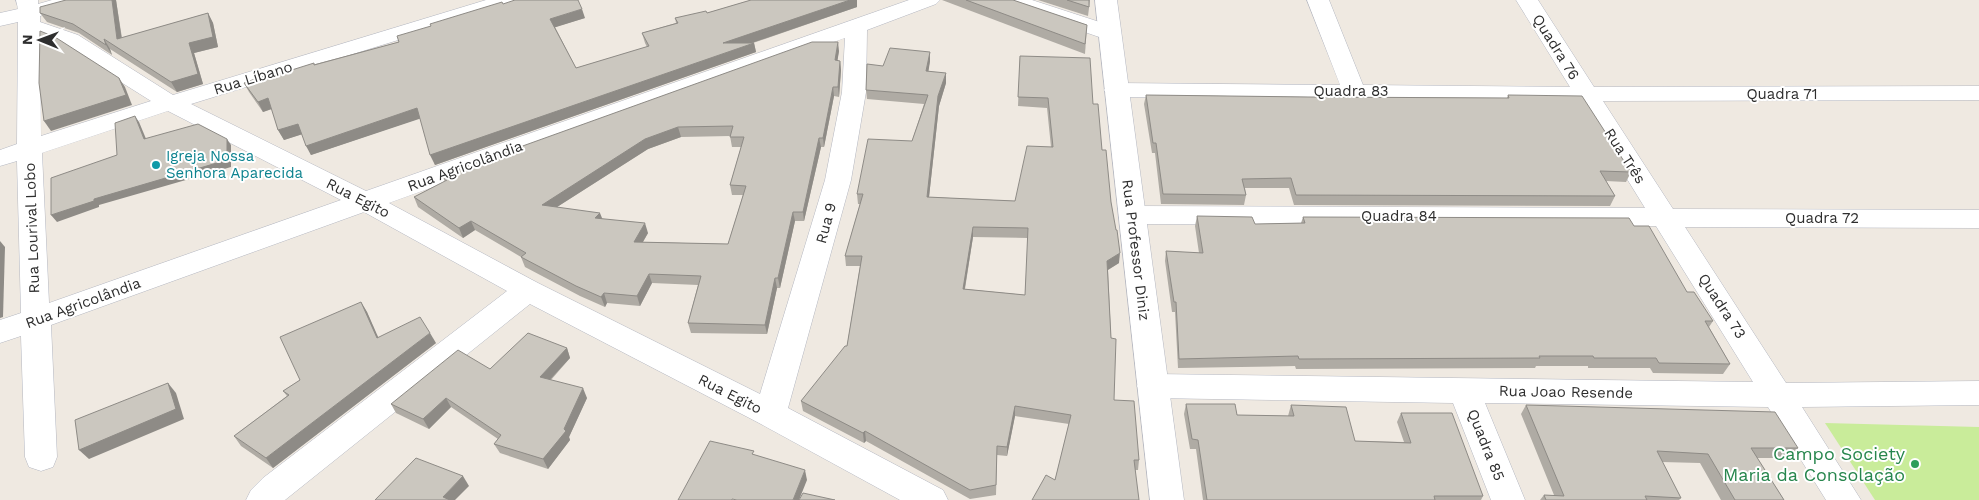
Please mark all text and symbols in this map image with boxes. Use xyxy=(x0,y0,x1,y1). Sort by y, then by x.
street label: Quadra 76 xyxy=(1529,11,1583,83)
north arrow xyxy=(15,15,65,65)
text: N xyxy=(19,34,35,45)
street label: Rua Líbano xyxy=(211,57,295,99)
street label: Quadra 83 xyxy=(1313,82,1389,100)
street label: Quadra 71 xyxy=(1746,85,1818,103)
street label: Rua Três xyxy=(1600,125,1650,187)
street label: Rua Agricolândia xyxy=(405,137,526,195)
place label: Igreja Nossa Senhora Aparecida xyxy=(166,147,304,182)
marker: Igreja Nossa Senhora Aparecida xyxy=(150,159,162,171)
street label: Rua Lourival Lobo xyxy=(21,162,43,294)
street label: Rua Egito xyxy=(323,174,393,222)
street label: Rua Professor Diniz xyxy=(1118,178,1154,322)
street label: Rua 9 xyxy=(812,201,840,245)
street label: Quadra 84 xyxy=(1361,207,1437,225)
street label: Quadra 72 xyxy=(1785,209,1859,227)
street label: Quadra 73 xyxy=(1694,270,1750,342)
street label: Rua Agricolândia xyxy=(23,274,144,332)
street label: Rua Egito xyxy=(695,370,765,418)
street label: Rua Joao Resende xyxy=(1499,382,1633,402)
street label: Quadra 85 xyxy=(1464,407,1508,483)
place label: Campo Society Maria da Consolação xyxy=(1723,443,1906,485)
marker: Campo Society Maria da Consolação xyxy=(1909,458,1921,470)

